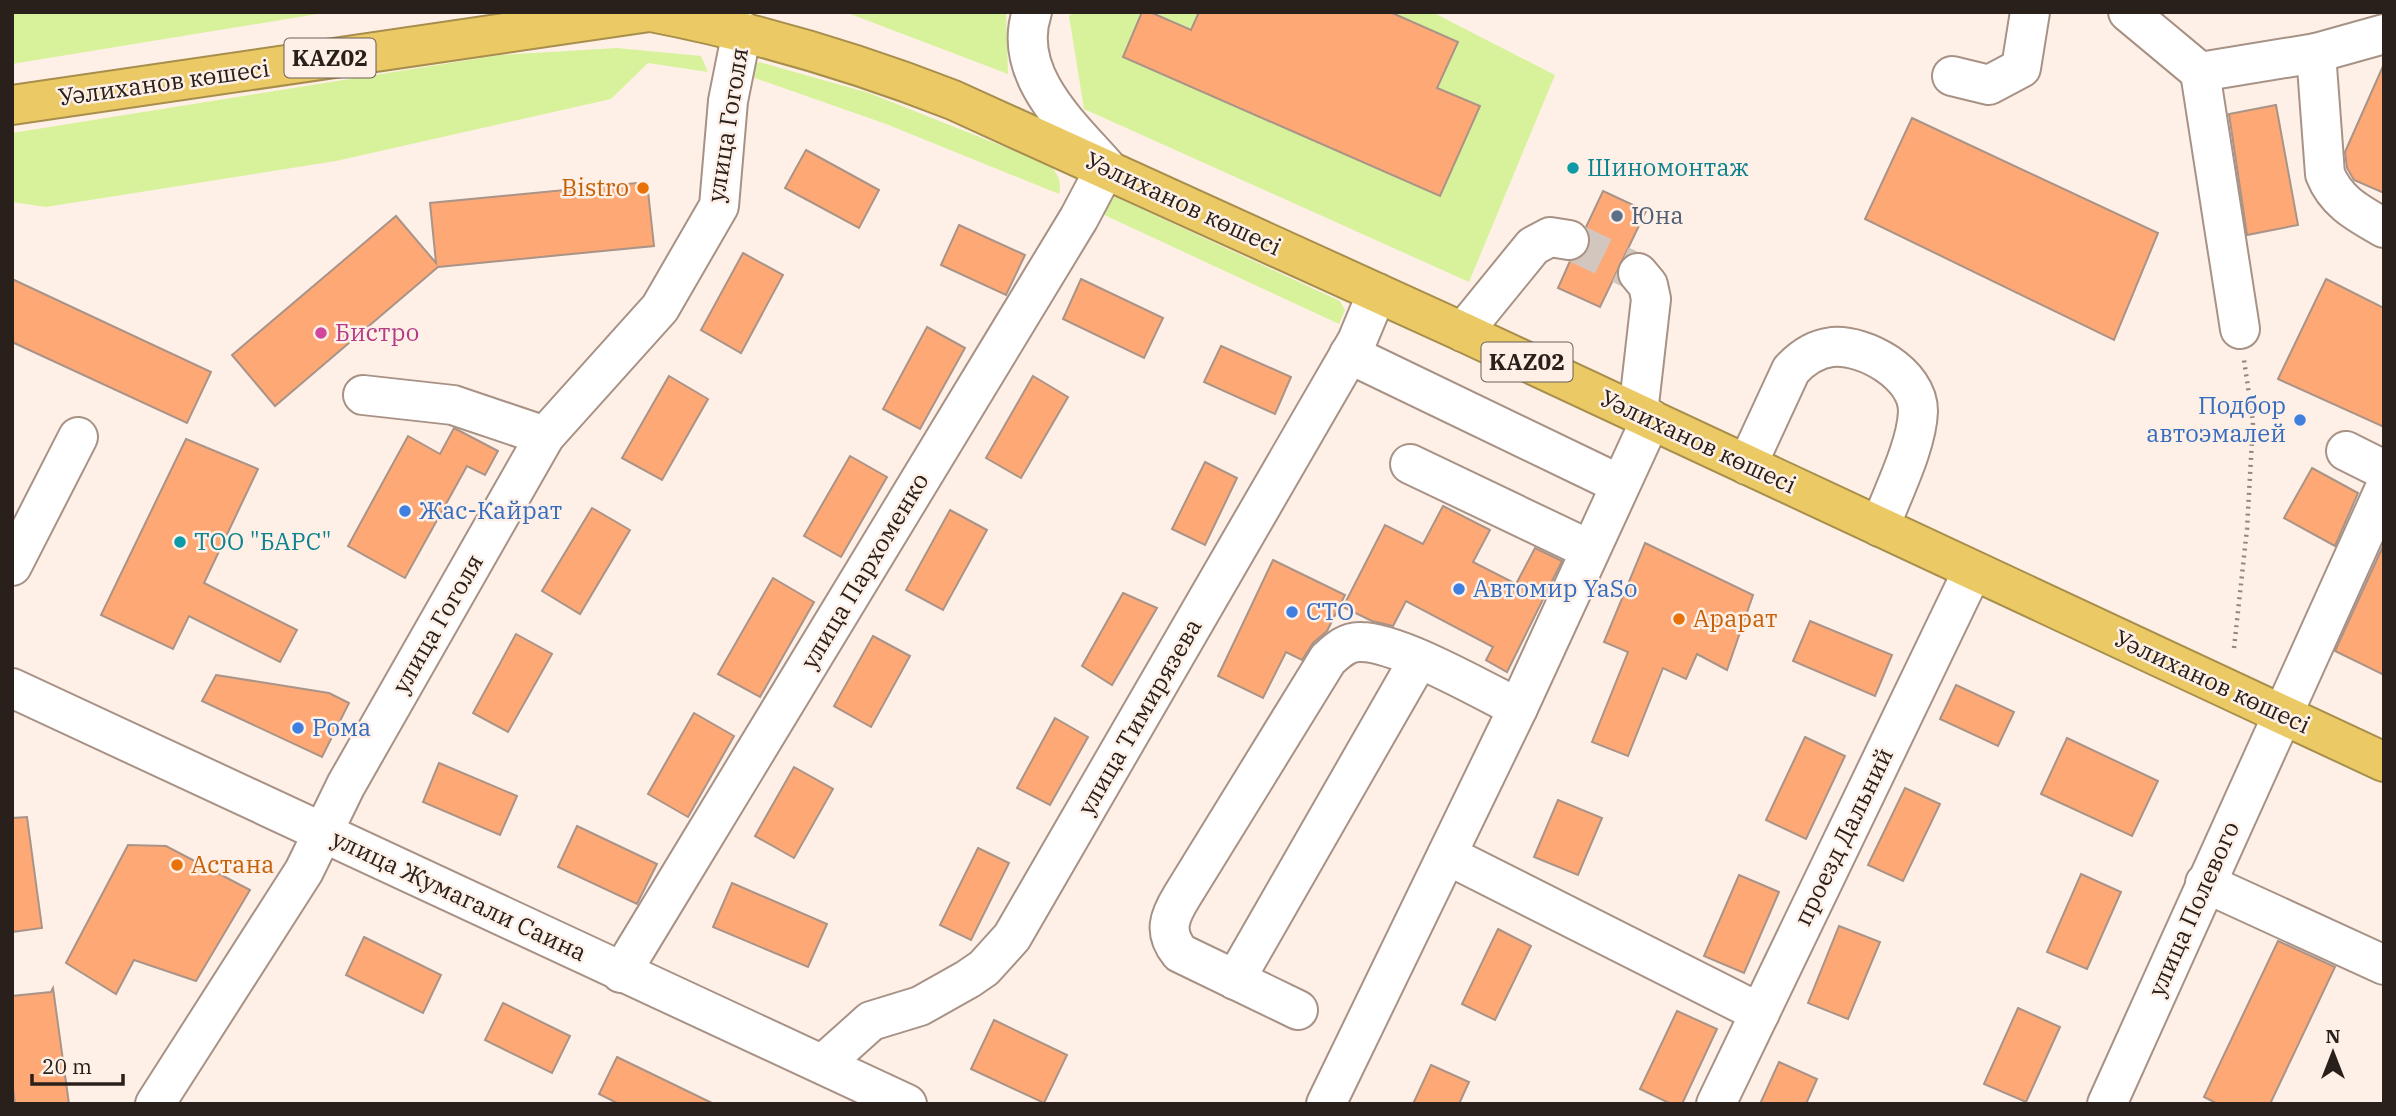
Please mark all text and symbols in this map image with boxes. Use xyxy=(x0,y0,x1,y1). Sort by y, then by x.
road number: KАZ02 xyxy=(284,39,376,78)
street label: улица Гоголя xyxy=(699,45,755,204)
street label: Уәлиханов көшесі xyxy=(56,51,271,113)
street label: Уәлиханов көшесі xyxy=(1080,144,1287,263)
place label: Шиномонтаж xyxy=(1587,151,1749,183)
marker: Шиномонтаж xyxy=(1565,160,1581,176)
place label: Bistro xyxy=(561,171,629,203)
marker: Bistro xyxy=(635,180,651,196)
place label: Юна xyxy=(1631,199,1684,231)
marker: Юна xyxy=(1609,208,1625,224)
place label: Бистро xyxy=(335,316,419,348)
marker: Бистро xyxy=(313,325,329,341)
road number: KАZ02 xyxy=(1482,342,1572,382)
street label: Уәлиханов көшесі xyxy=(1595,382,1802,501)
place label: Подбор автоэмалей xyxy=(2146,389,2286,449)
marker: Подбор автоэмалей xyxy=(2292,412,2308,428)
street label: улица Пархоменко xyxy=(793,466,935,675)
place label: Жас-Кайрат xyxy=(419,494,562,526)
marker: Жас-Кайрат xyxy=(397,503,413,519)
place label: ТОО "БАРС" xyxy=(194,525,332,557)
marker: ТОО "БАРС" xyxy=(172,534,188,550)
street label: улица Гоголя xyxy=(384,548,490,699)
place label: Автомир YaSo xyxy=(1473,572,1637,604)
marker: Автомир YaSo xyxy=(1451,581,1467,597)
place label: СТО xyxy=(1306,595,1354,627)
place label: Арарат xyxy=(1693,602,1778,634)
marker: СТО xyxy=(1284,604,1300,620)
marker: Арарат xyxy=(1671,611,1687,627)
street label: улица Тимирязева xyxy=(1070,612,1208,821)
street label: Уәлиханов көшесі xyxy=(2109,622,2316,741)
place label: Рома xyxy=(312,711,371,743)
marker: Рома xyxy=(290,720,306,736)
street label: проезд Дальний xyxy=(1786,742,1900,931)
street label: улица Полевого xyxy=(2140,816,2246,1001)
street label: улица Жумагали Саина xyxy=(327,822,592,968)
place label: Астана xyxy=(191,848,274,880)
marker: Астана xyxy=(169,857,185,873)
north arrow xyxy=(2298,1018,2368,1088)
text: N xyxy=(2325,1024,2341,1048)
scale bar xyxy=(32,1042,122,1086)
text: 20 m xyxy=(42,1052,92,1080)

